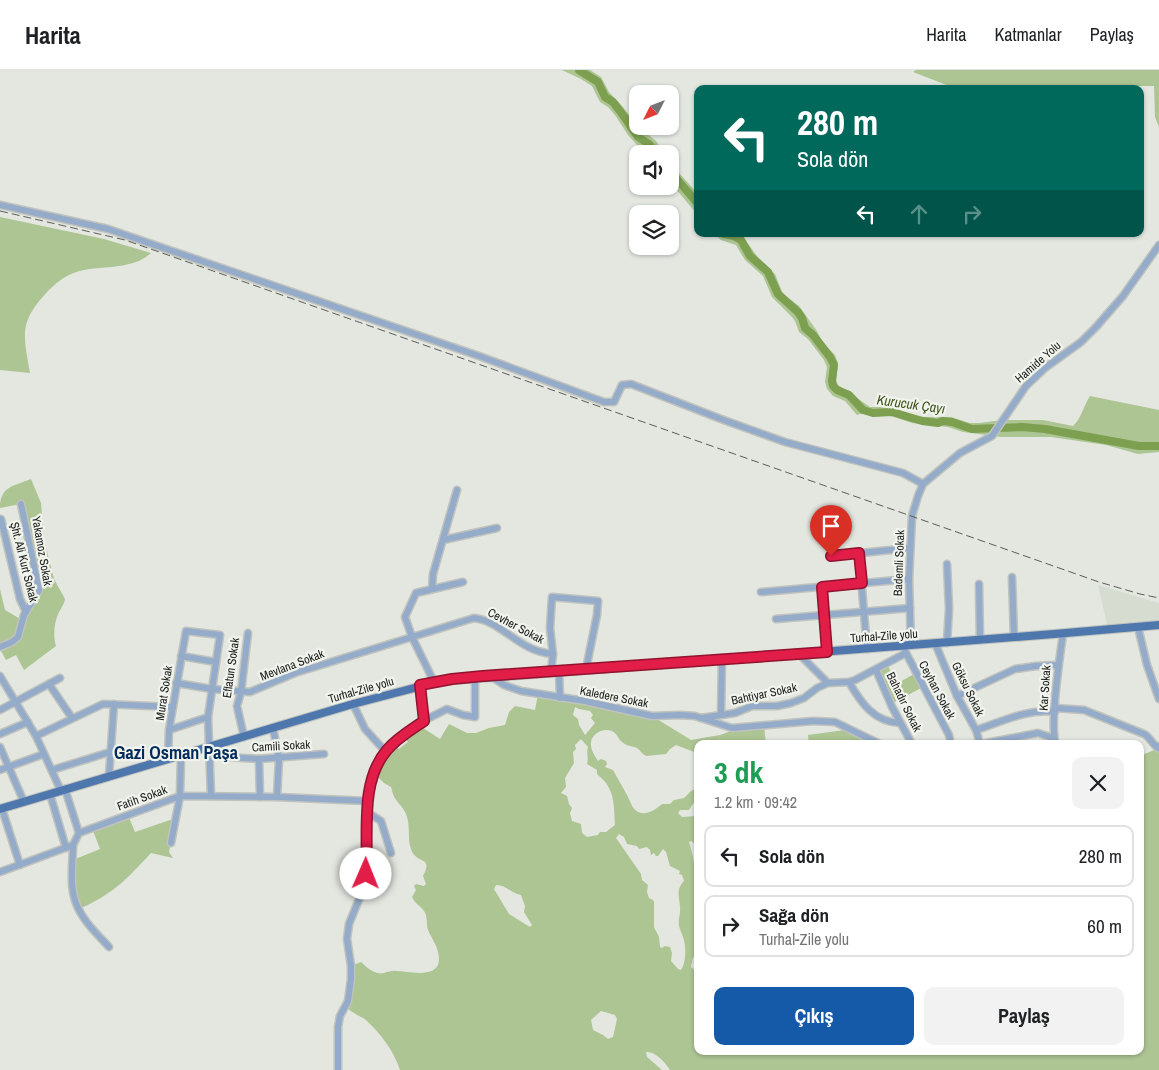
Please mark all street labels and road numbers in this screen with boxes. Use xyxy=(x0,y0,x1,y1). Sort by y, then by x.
street label: Hamide Yolu xyxy=(1012,338,1064,386)
street label: Yakamoz Sokak xyxy=(28,515,56,587)
street label: Şht. Ali Kurt Sokak xyxy=(6,520,42,604)
street label: Bademli Sokak xyxy=(890,530,908,596)
street label: Cevher Sokak xyxy=(485,604,547,648)
street label: Turhal-Zile yolu xyxy=(850,626,918,646)
street label: Eflatun Sokak xyxy=(219,637,243,699)
street label: Mevlana Sokak xyxy=(258,645,326,685)
street label: Ceyhan Sokak xyxy=(915,658,959,722)
street label: Göksu Sokak xyxy=(948,659,988,719)
street label: Murat Sokak xyxy=(152,664,176,722)
street label: Kar Sokak xyxy=(1035,665,1055,711)
street label: Bahadır Sokak xyxy=(883,669,925,735)
street label: Turhal-Zile yolu xyxy=(326,673,396,707)
street label: Bahtiyar Sokak xyxy=(730,679,798,709)
street label: Kaledere Sokak xyxy=(578,683,650,711)
street label: Camili Sokak xyxy=(251,736,311,756)
street label: Fatih Sokak xyxy=(115,782,169,814)

